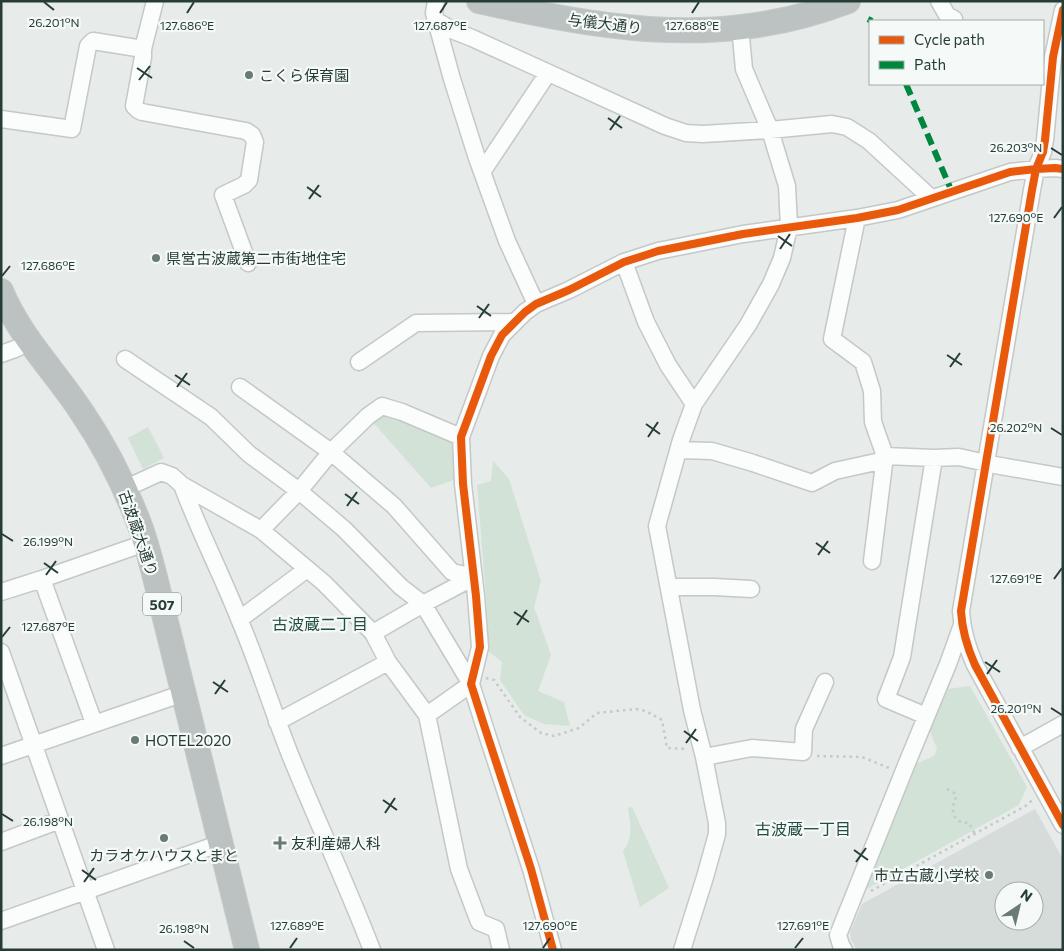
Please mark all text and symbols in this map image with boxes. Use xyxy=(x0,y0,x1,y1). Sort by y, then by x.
street label: 与儀大通り xyxy=(567,9,643,37)
text: 26.201°N xyxy=(29,15,79,29)
text: 127.686°E xyxy=(160,18,214,32)
text: 127.687°E xyxy=(413,18,467,32)
text: 127.688°E xyxy=(665,18,719,32)
legend xyxy=(869,20,1044,85)
text: Cycle path xyxy=(914,30,985,48)
text: Path xyxy=(914,55,946,73)
place label: こくら保育園 xyxy=(259,66,349,84)
marker: こくら保育園 xyxy=(243,69,255,81)
text: 26.203°N xyxy=(990,140,1042,154)
text: 127.690°E xyxy=(989,210,1043,224)
place label: 県営古波蔵第二市街地住宅 xyxy=(166,249,346,267)
marker: 県営古波蔵第二市街地住宅 xyxy=(150,252,162,264)
text: 127.686°E xyxy=(21,258,75,272)
text: 26.202°N xyxy=(990,420,1042,434)
street label: 古波蔵大通り xyxy=(116,488,162,578)
text: 26.199°N xyxy=(23,534,73,548)
text: 127.691°E xyxy=(990,571,1042,585)
road number: 507 xyxy=(143,592,181,616)
district label: 古波蔵二丁目 xyxy=(272,614,368,633)
text: 127.687°E xyxy=(21,619,75,633)
text: 26.201°N xyxy=(991,701,1041,715)
place label: HOTEL2020 xyxy=(145,731,231,749)
marker: HOTEL2020 xyxy=(129,734,141,746)
text: 26.198°N xyxy=(23,814,73,828)
district label: 古波蔵一丁目 xyxy=(755,819,851,838)
marker: カラオケハウスとまと xyxy=(158,832,170,844)
place label: 友利産婦人科 xyxy=(291,834,381,852)
marker: 友利産婦人科 xyxy=(273,836,287,850)
place label: カラオケハウスとまと xyxy=(89,846,239,864)
place label: 市立古蔵小学校 xyxy=(874,866,979,884)
marker: 市立古蔵小学校 xyxy=(983,869,995,881)
north arrow xyxy=(994,881,1044,931)
text: N xyxy=(1018,885,1036,905)
text: 127.689°E xyxy=(270,918,324,932)
text: 127.690°E xyxy=(523,918,577,932)
text: 127.691°E xyxy=(777,918,829,932)
text: 26.198°N xyxy=(159,921,209,935)

